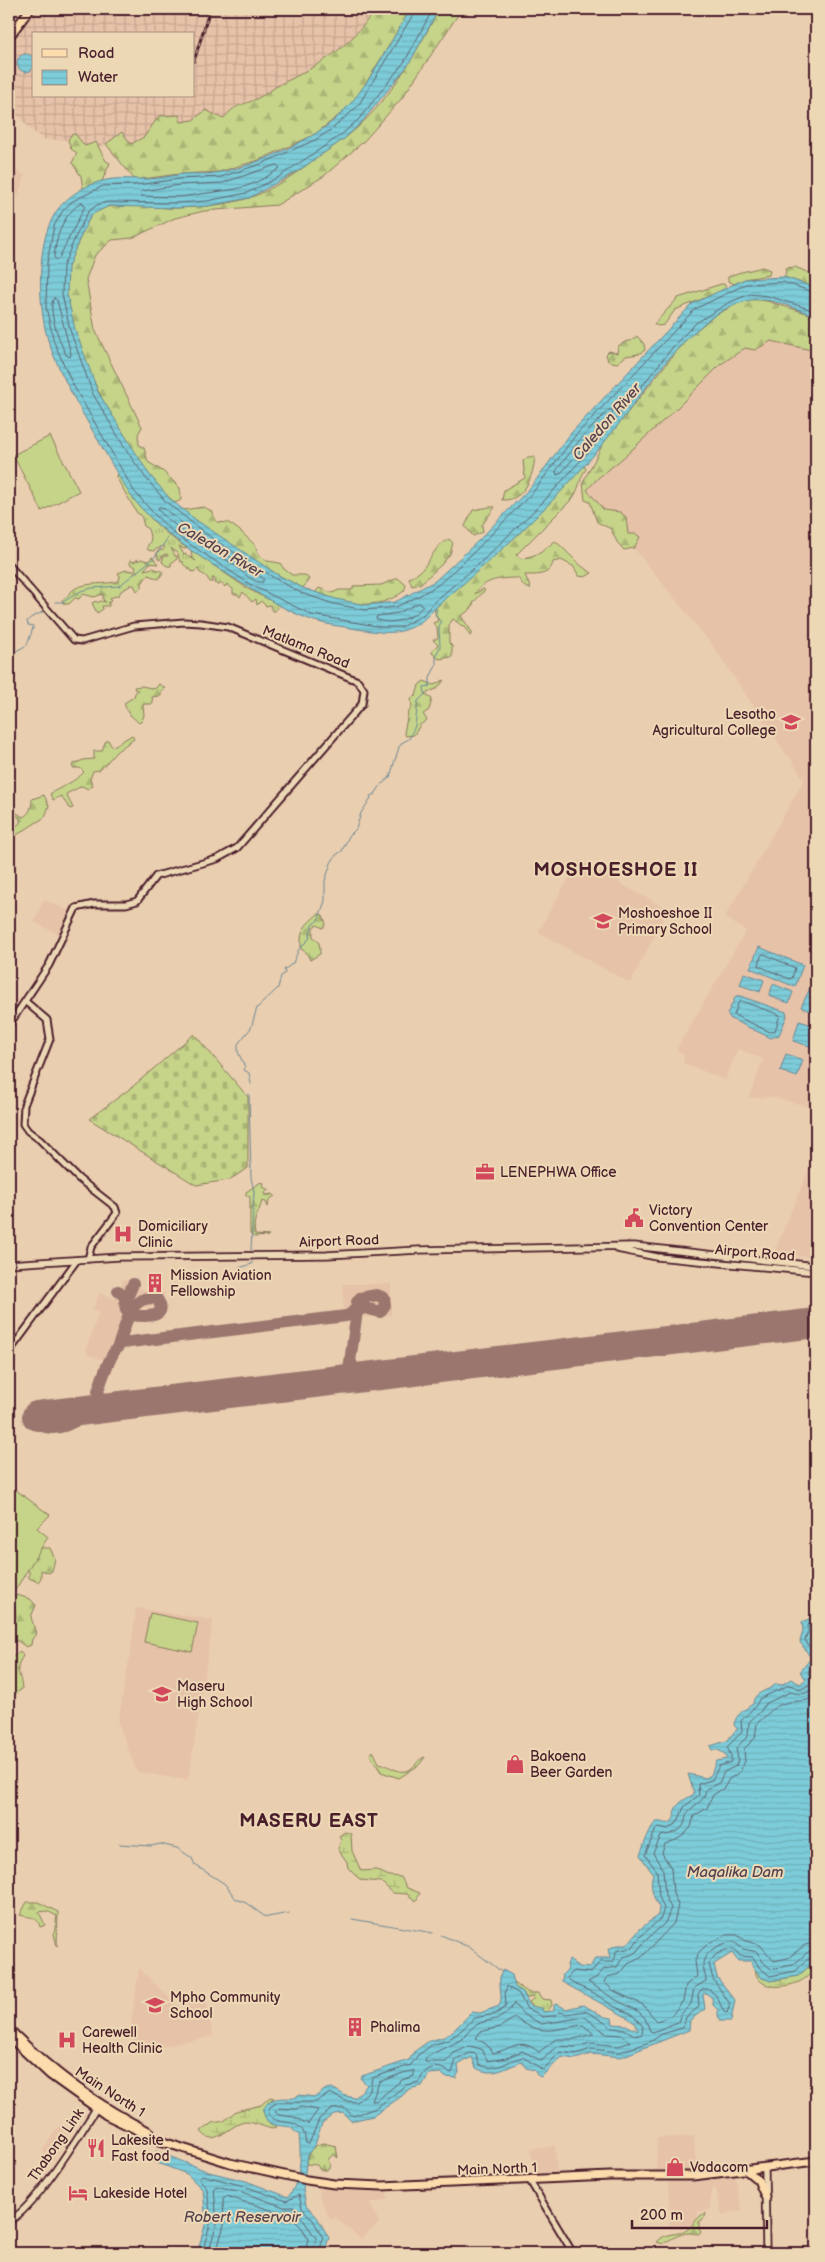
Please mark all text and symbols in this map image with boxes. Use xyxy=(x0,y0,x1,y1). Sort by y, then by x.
legend xyxy=(32,32,195,98)
text: Road xyxy=(78,44,114,63)
text: Water xyxy=(78,68,118,87)
water label: Caledon River xyxy=(568,378,647,464)
water label: Caledon River xyxy=(174,518,268,583)
street label: Matlama Road xyxy=(260,622,352,672)
place label: Lesotho Agricultural College xyxy=(653,706,776,739)
school or university icon: Lesotho Agricultural College xyxy=(780,711,802,733)
district label: MOSHOESHOE II xyxy=(533,859,699,882)
place label: Moshoeshoe II Primary School xyxy=(618,905,712,938)
school or university icon: Moshoeshoe II Primary School xyxy=(592,910,614,932)
office icon: LENEPHWA Office xyxy=(474,1161,496,1183)
place label: LENEPHWA Office xyxy=(500,1164,617,1181)
place label: Victory Convention Center xyxy=(649,1202,769,1235)
public building icon: Victory Convention Center xyxy=(623,1207,645,1229)
place label: Domiciliary Clinic xyxy=(138,1218,209,1251)
hospital icon: Domiciliary Clinic xyxy=(112,1223,134,1245)
street label: Airport Road xyxy=(299,1231,379,1251)
street label: Airport Road xyxy=(714,1241,796,1265)
place label: Mission Aviation Fellowship xyxy=(170,1267,272,1300)
building icon: Mission Aviation Fellowship xyxy=(144,1272,166,1294)
place label: Maseru High School xyxy=(177,1678,253,1711)
school or university icon: Maseru High School xyxy=(151,1683,173,1705)
place label: Bakoena Beer Garden xyxy=(530,1748,613,1781)
shop icon: Bakoena Beer Garden xyxy=(504,1753,526,1775)
district label: MASERU EAST xyxy=(239,1810,379,1833)
water label: Maqalika Dam xyxy=(687,1863,783,1882)
place label: Mpho Community School xyxy=(170,1989,281,2022)
school or university icon: Mpho Community School xyxy=(144,1994,166,2016)
building icon: Phalima xyxy=(344,2016,366,2038)
place label: Phalima xyxy=(370,2019,420,2036)
place label: Carewell Health Clinic xyxy=(82,2024,162,2057)
hospital icon: Carewell Health Clinic xyxy=(56,2029,78,2051)
street label: Main North 1 xyxy=(72,2063,148,2121)
street label: Thabong Link xyxy=(25,2105,88,2185)
place label: Lakesite Fast food xyxy=(111,2132,170,2165)
restaurant icon: Lakesite Fast food xyxy=(85,2137,107,2159)
shop icon: Vodacom xyxy=(664,2156,686,2178)
street label: Main North 1 xyxy=(457,2159,537,2179)
place label: Vodacom xyxy=(690,2159,748,2176)
hotel icon: Lakeside Hotel xyxy=(67,2182,89,2204)
place label: Lakeside Hotel xyxy=(93,2185,187,2202)
scale bar xyxy=(632,2197,768,2229)
text: 200 m xyxy=(640,2206,683,2225)
water label: Robert Reservoir xyxy=(184,2208,302,2227)

